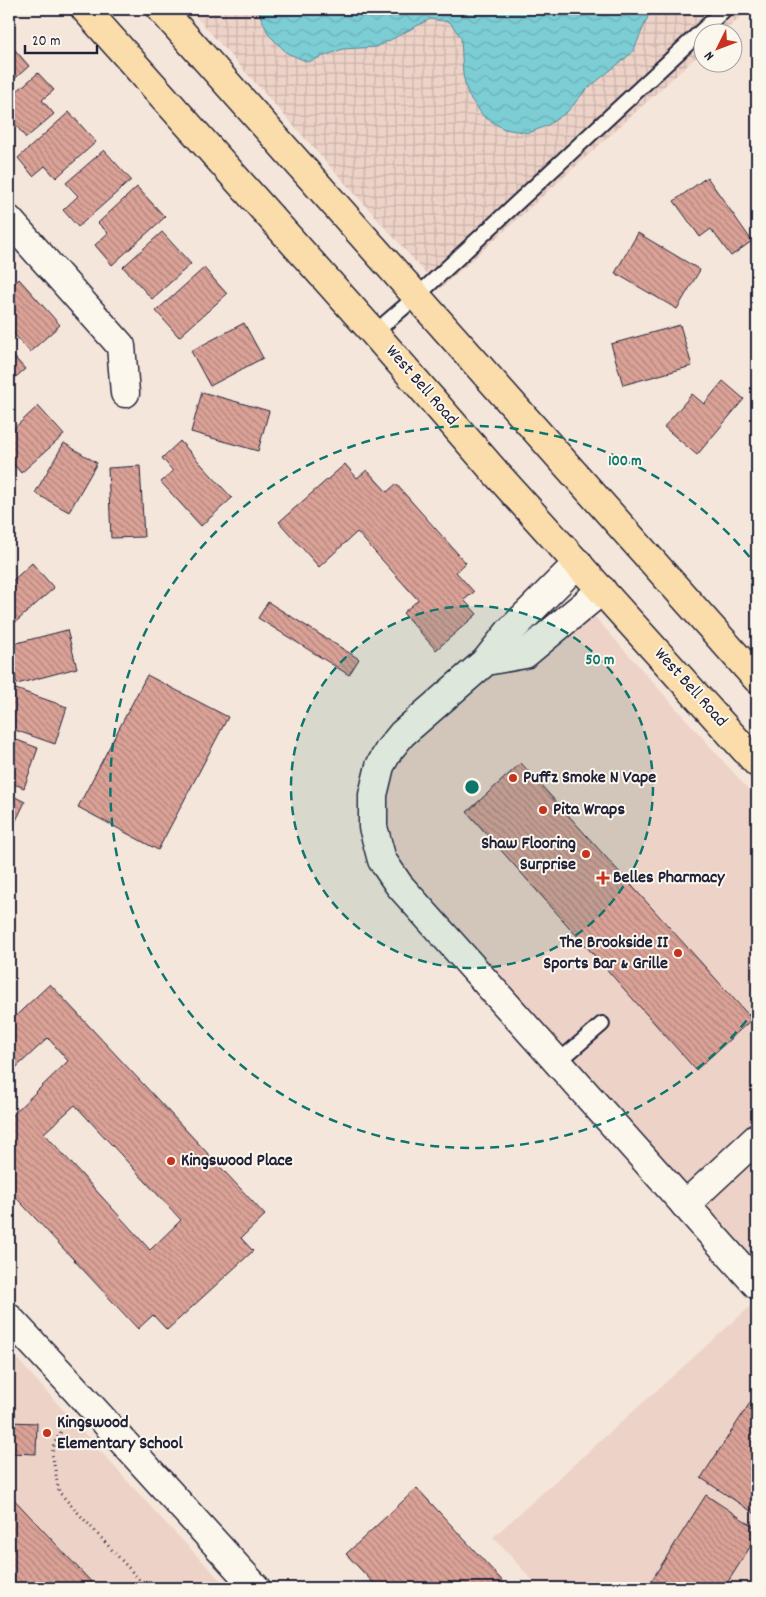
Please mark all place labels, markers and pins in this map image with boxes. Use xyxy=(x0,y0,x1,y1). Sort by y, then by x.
place label: Puffz Smoke N Vape xyxy=(523,766,656,791)
marker: Puffz Smoke N Vape xyxy=(507,772,519,784)
centre of rings xyxy=(463,778,481,796)
place label: Pita Wraps xyxy=(553,798,625,823)
marker: Pita Wraps xyxy=(537,804,549,816)
place label: Shaw Flooring Surprise xyxy=(481,832,576,878)
marker: Shaw Flooring Surprise xyxy=(580,848,592,860)
place label: Belles Pharmacy xyxy=(613,866,725,891)
marker: Belles Pharmacy xyxy=(597,872,609,884)
place label: The Brookside II Sports Bar & Grille xyxy=(543,931,668,977)
marker: The Brookside II Sports Bar & Grille xyxy=(672,947,684,959)
place label: Kingswood Place xyxy=(181,1149,293,1174)
marker: Kingswood Place xyxy=(165,1155,177,1167)
place label: Kingswood Elementary School xyxy=(57,1411,184,1457)
marker: Kingswood Elementary School xyxy=(41,1427,53,1439)

